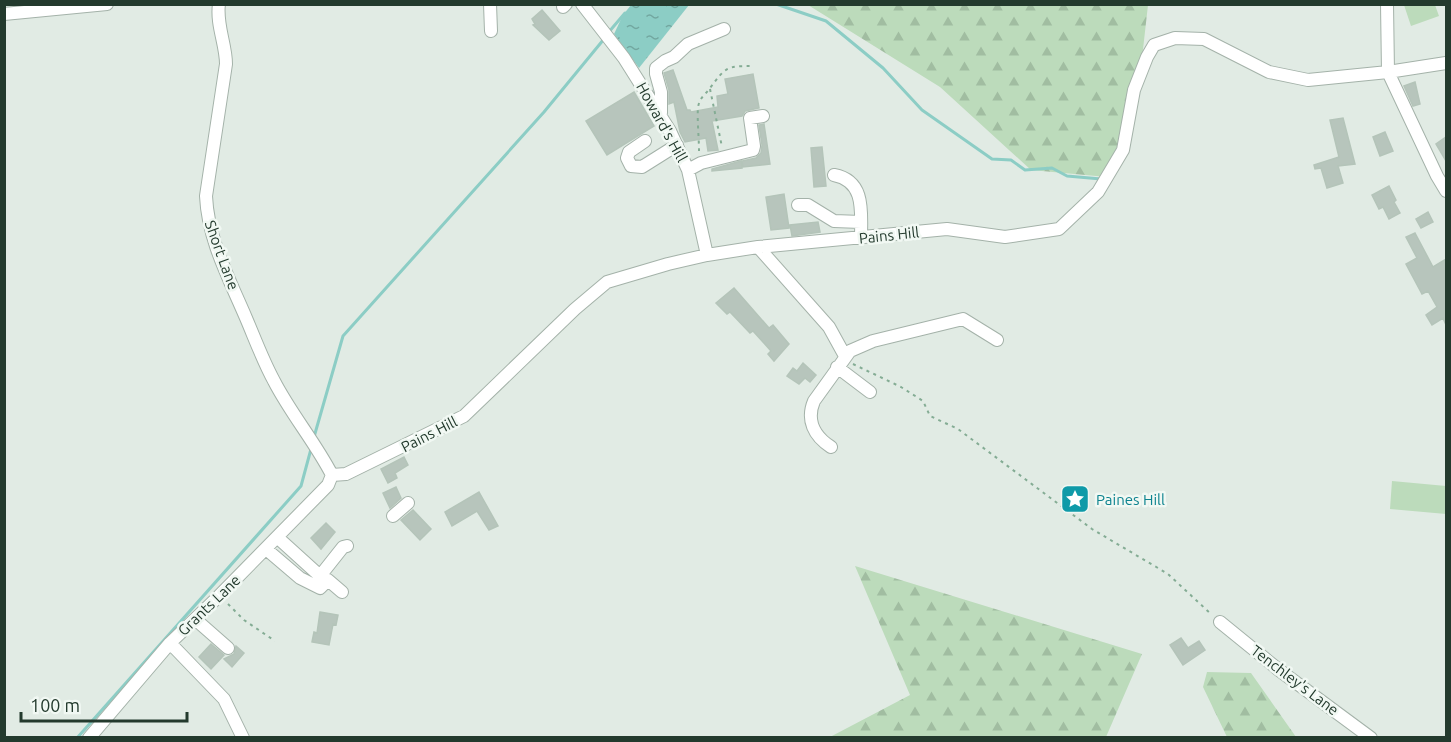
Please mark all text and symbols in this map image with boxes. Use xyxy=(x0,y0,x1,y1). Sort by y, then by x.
street label: Howard's Hill xyxy=(633,79,691,165)
street label: Short Lane xyxy=(202,218,242,292)
street label: Pains Hill xyxy=(858,223,920,247)
street label: Pains Hill xyxy=(398,413,460,455)
place icon: Paines Hill xyxy=(1059,483,1091,515)
place label: Paines Hill xyxy=(1096,491,1165,508)
street label: Grants Lane xyxy=(174,571,244,639)
street label: Tenchley's Lane xyxy=(1248,642,1342,718)
scale bar xyxy=(21,685,188,723)
text: 100 m xyxy=(30,695,80,715)

